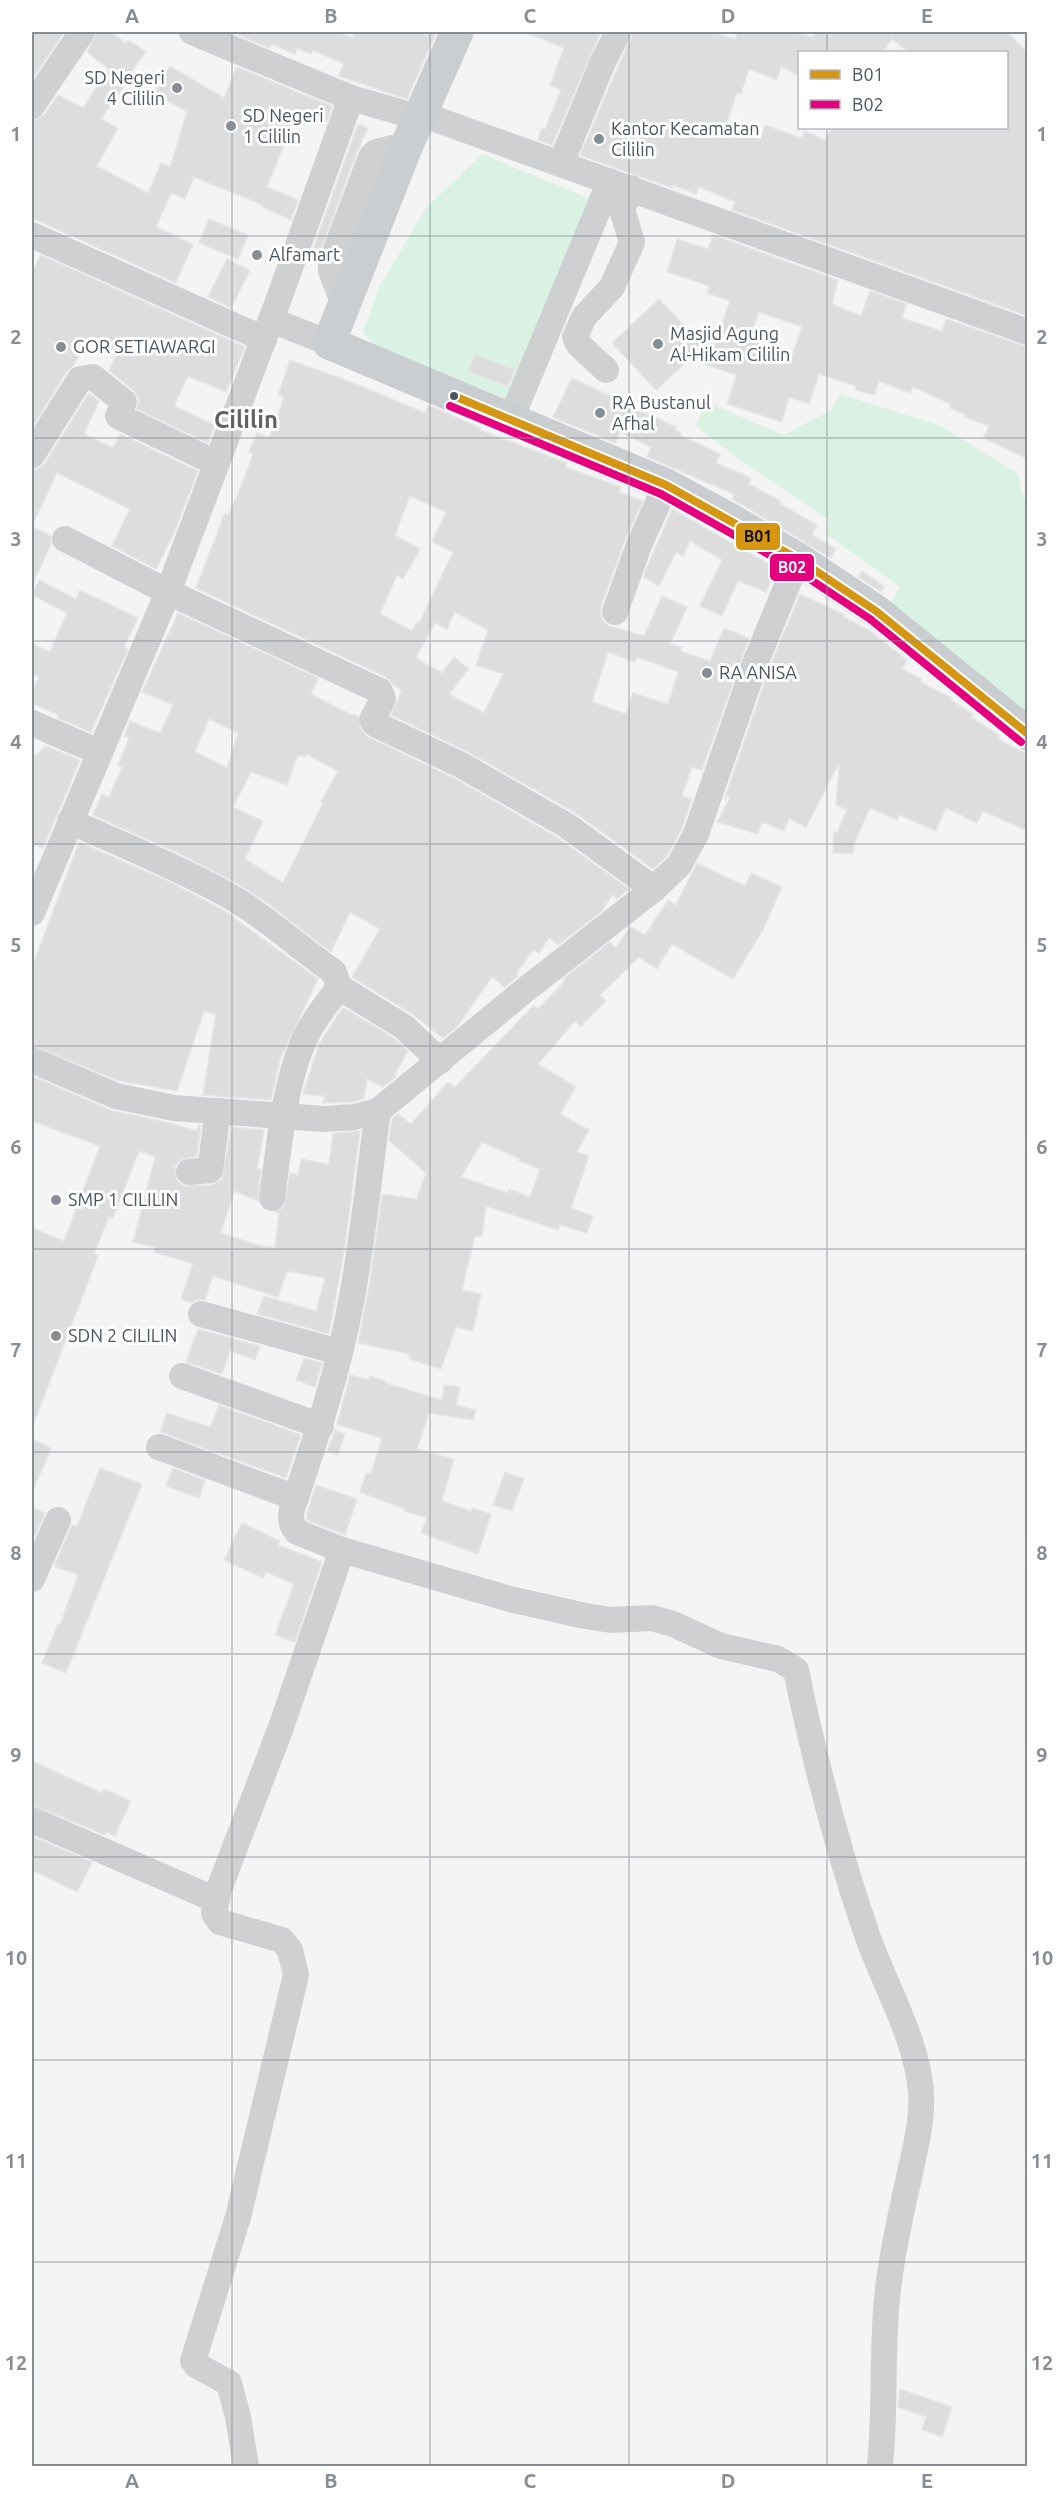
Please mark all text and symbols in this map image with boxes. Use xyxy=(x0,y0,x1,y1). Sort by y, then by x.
text: A xyxy=(125,4,139,27)
text: B xyxy=(324,4,338,27)
text: C xyxy=(524,4,537,27)
text: D xyxy=(721,4,735,27)
text: E xyxy=(921,4,933,27)
legend xyxy=(798,51,1008,129)
text: B01 xyxy=(852,64,884,84)
place label: SD Negeri 4 Cililin xyxy=(84,67,165,108)
marker: SD Negeri 4 Cililin xyxy=(170,81,184,95)
text: B02 xyxy=(852,94,884,114)
place label: SD Negeri 1 Cililin xyxy=(243,105,324,146)
place label: Kantor Kecamatan Cililin xyxy=(611,118,760,159)
marker: SD Negeri 1 Cililin xyxy=(224,119,238,133)
text: 1 xyxy=(10,122,22,145)
text: 1 xyxy=(1036,122,1048,145)
marker: Kantor Kecamatan Cililin xyxy=(592,132,606,146)
place label: Alfamart xyxy=(269,244,340,264)
marker: Alfamart xyxy=(250,248,264,262)
place label: Masjid Agung Al-Hikam Cililin xyxy=(670,323,790,364)
text: 2 xyxy=(10,325,22,348)
text: 2 xyxy=(1036,325,1048,348)
place label: GOR SETIAWARGI xyxy=(73,336,216,356)
marker: Masjid Agung Al-Hikam Cililin xyxy=(651,337,665,351)
marker: GOR SETIAWARGI xyxy=(54,340,68,354)
unlabelled marker xyxy=(448,390,460,402)
place label: RA Bustanul Afhal xyxy=(612,392,711,433)
district label: Cililin xyxy=(214,406,278,433)
marker: RA Bustanul Afhal xyxy=(593,406,607,420)
line badge: B01 xyxy=(735,522,781,551)
text: 3 xyxy=(10,527,22,550)
text: B01 xyxy=(744,527,772,545)
text: 3 xyxy=(1036,527,1048,550)
line badge: B02 xyxy=(769,553,815,582)
text: B02 xyxy=(778,558,806,576)
place label: RA ANISA xyxy=(719,662,797,682)
marker: RA ANISA xyxy=(700,666,714,680)
text: 4 xyxy=(10,730,22,753)
text: 4 xyxy=(1036,730,1048,753)
text: 5 xyxy=(10,933,22,956)
text: 5 xyxy=(1036,933,1048,956)
text: 6 xyxy=(10,1135,22,1158)
text: 6 xyxy=(1036,1135,1048,1158)
place label: SMP 1 CILILIN xyxy=(68,1189,178,1209)
marker: SMP 1 CILILIN xyxy=(49,1193,63,1207)
place label: SDN 2 CILILIN xyxy=(68,1325,177,1345)
marker: SDN 2 CILILIN xyxy=(49,1329,63,1343)
text: 7 xyxy=(10,1338,22,1361)
text: 7 xyxy=(1036,1338,1048,1361)
text: 8 xyxy=(10,1541,22,1564)
text: 8 xyxy=(1036,1541,1048,1564)
text: 9 xyxy=(10,1743,22,1766)
text: 9 xyxy=(1036,1743,1048,1766)
text: 10 xyxy=(5,1946,27,1969)
text: 10 xyxy=(1031,1946,1053,1969)
text: 11 xyxy=(5,2149,27,2172)
text: 11 xyxy=(1031,2149,1053,2172)
text: 12 xyxy=(5,2351,27,2374)
text: 12 xyxy=(1031,2351,1053,2374)
text: A xyxy=(125,2469,139,2492)
text: B xyxy=(324,2469,338,2492)
text: C xyxy=(524,2469,537,2492)
text: D xyxy=(721,2469,735,2492)
text: E xyxy=(921,2469,933,2492)

